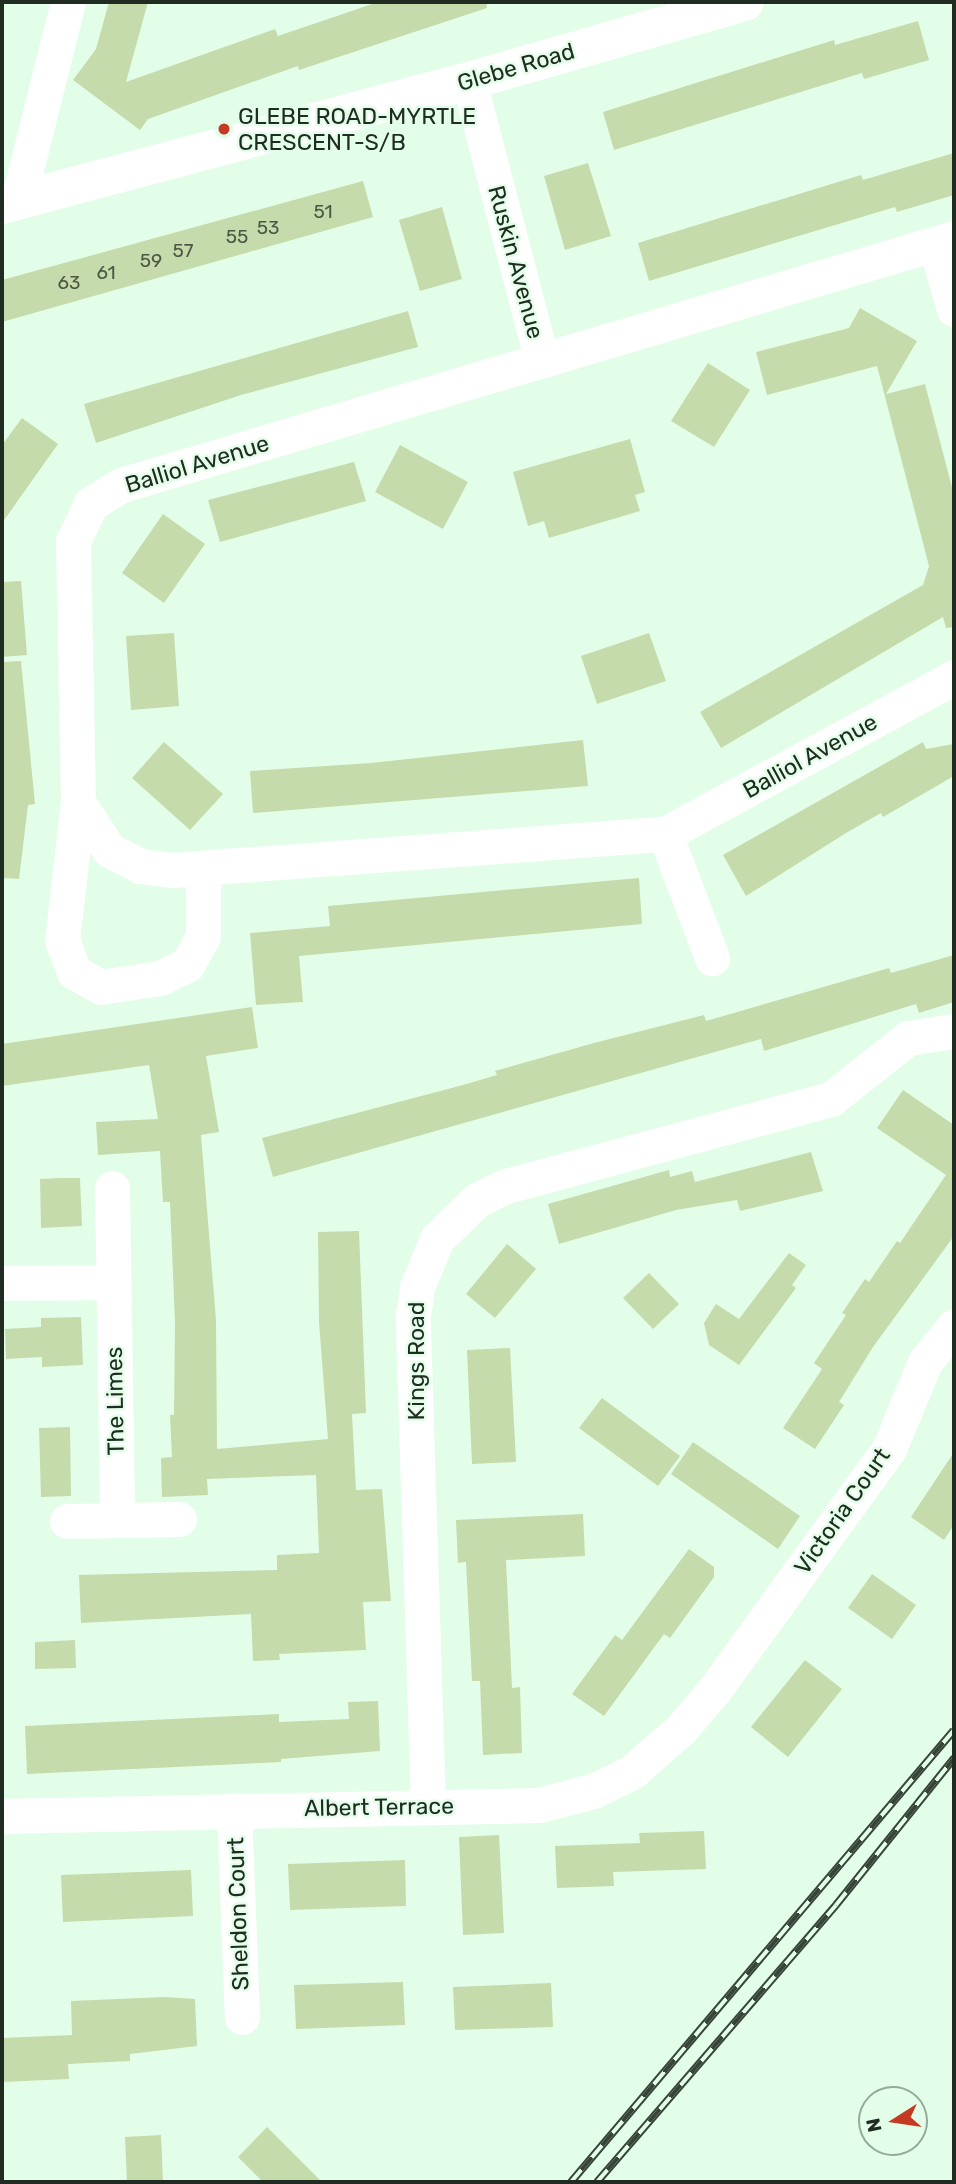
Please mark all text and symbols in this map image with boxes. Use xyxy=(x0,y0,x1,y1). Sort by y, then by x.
street label: Glebe Road xyxy=(454,37,578,97)
place label: GLEBE ROAD-MYRTLE CRESCENT-S/B xyxy=(238,102,476,156)
marker: GLEBE ROAD-MYRTLE CRESCENT-S/B xyxy=(216,121,232,137)
street label: Ruskin Avenue xyxy=(482,182,550,342)
house number: 51 xyxy=(313,201,333,223)
house number: 53 xyxy=(257,217,279,239)
house number: 55 xyxy=(226,226,248,248)
house number: 57 xyxy=(172,240,194,262)
house number: 59 xyxy=(140,250,162,272)
house number: 61 xyxy=(96,262,116,284)
house number: 63 xyxy=(58,272,80,294)
street label: Balliol Avenue xyxy=(121,429,273,499)
street label: Balliol Avenue xyxy=(738,708,882,804)
street label: Kings Road xyxy=(402,1302,430,1420)
street label: The Limes xyxy=(100,1346,130,1456)
street label: Victoria Court xyxy=(788,1442,896,1580)
street label: Albert Terrace xyxy=(304,1792,454,1822)
street label: Sheldon Court xyxy=(222,1837,254,1991)
north arrow xyxy=(858,2086,928,2156)
text: N xyxy=(861,2116,887,2134)

